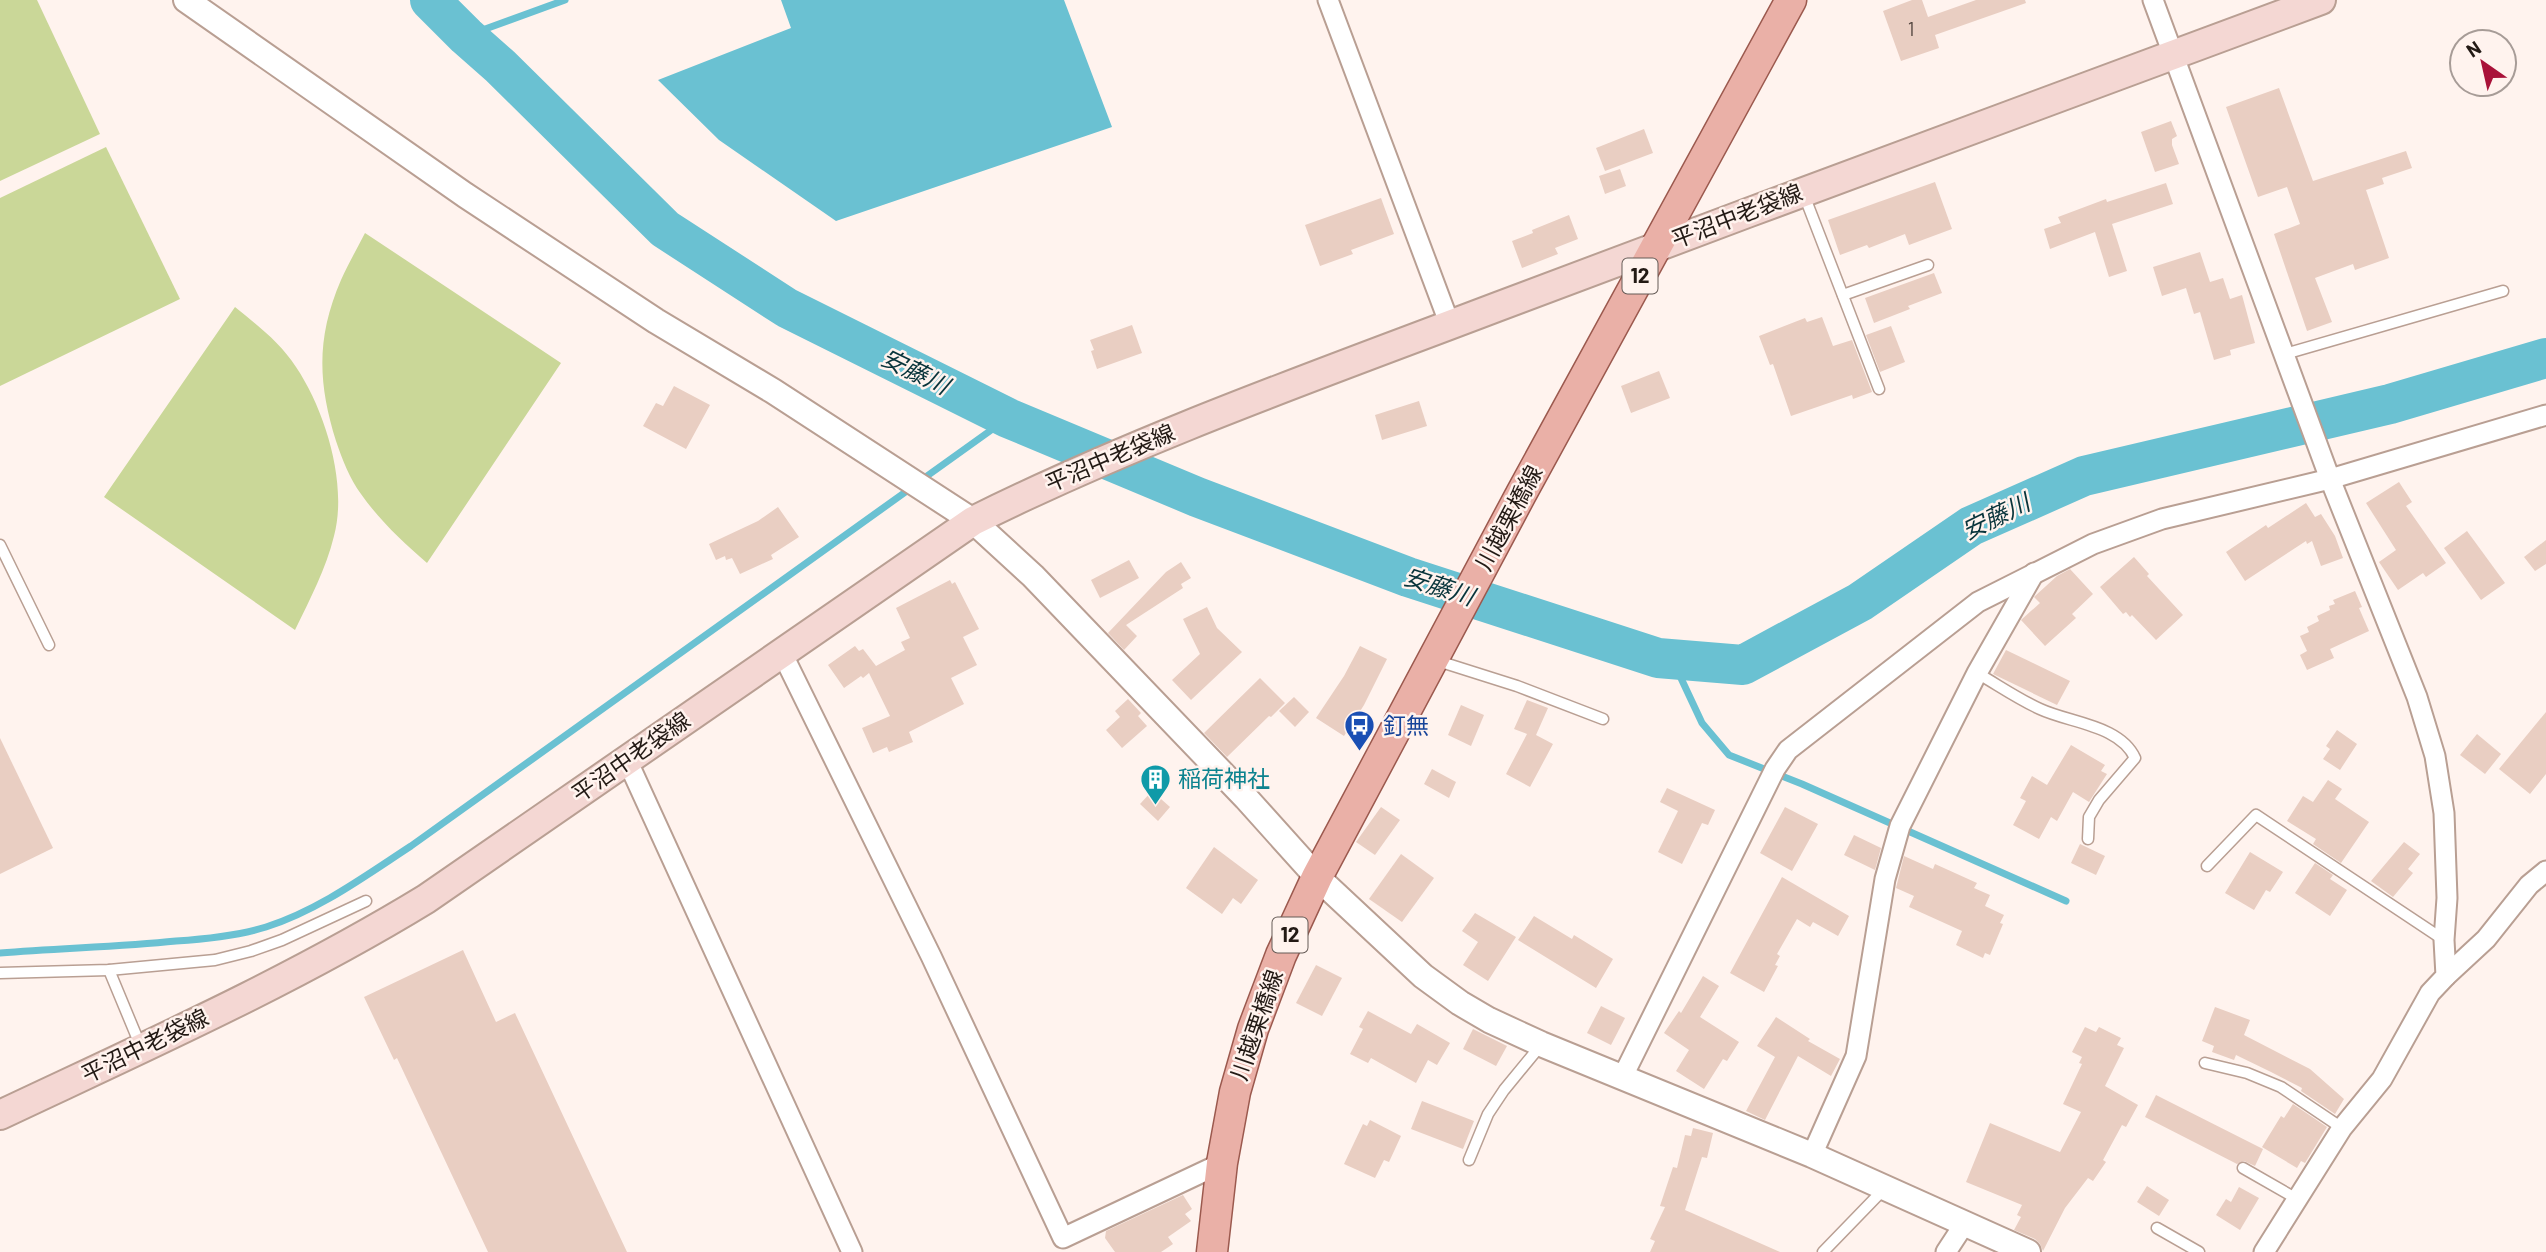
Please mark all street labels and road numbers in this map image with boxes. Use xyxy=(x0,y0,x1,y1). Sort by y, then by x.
street label: 平沼中老袋線 xyxy=(1667,177,1806,253)
road number: 12 xyxy=(1622,258,1658,294)
street label: 平沼中老袋線 xyxy=(1041,417,1179,497)
street label: 川越栗橋線 xyxy=(1469,460,1547,575)
street label: 平沼中老袋線 xyxy=(566,705,695,807)
road number: 12 xyxy=(1272,918,1308,953)
street label: 川越栗橋線 xyxy=(1224,966,1288,1084)
street label: 平沼中老袋線 xyxy=(76,1002,213,1088)

